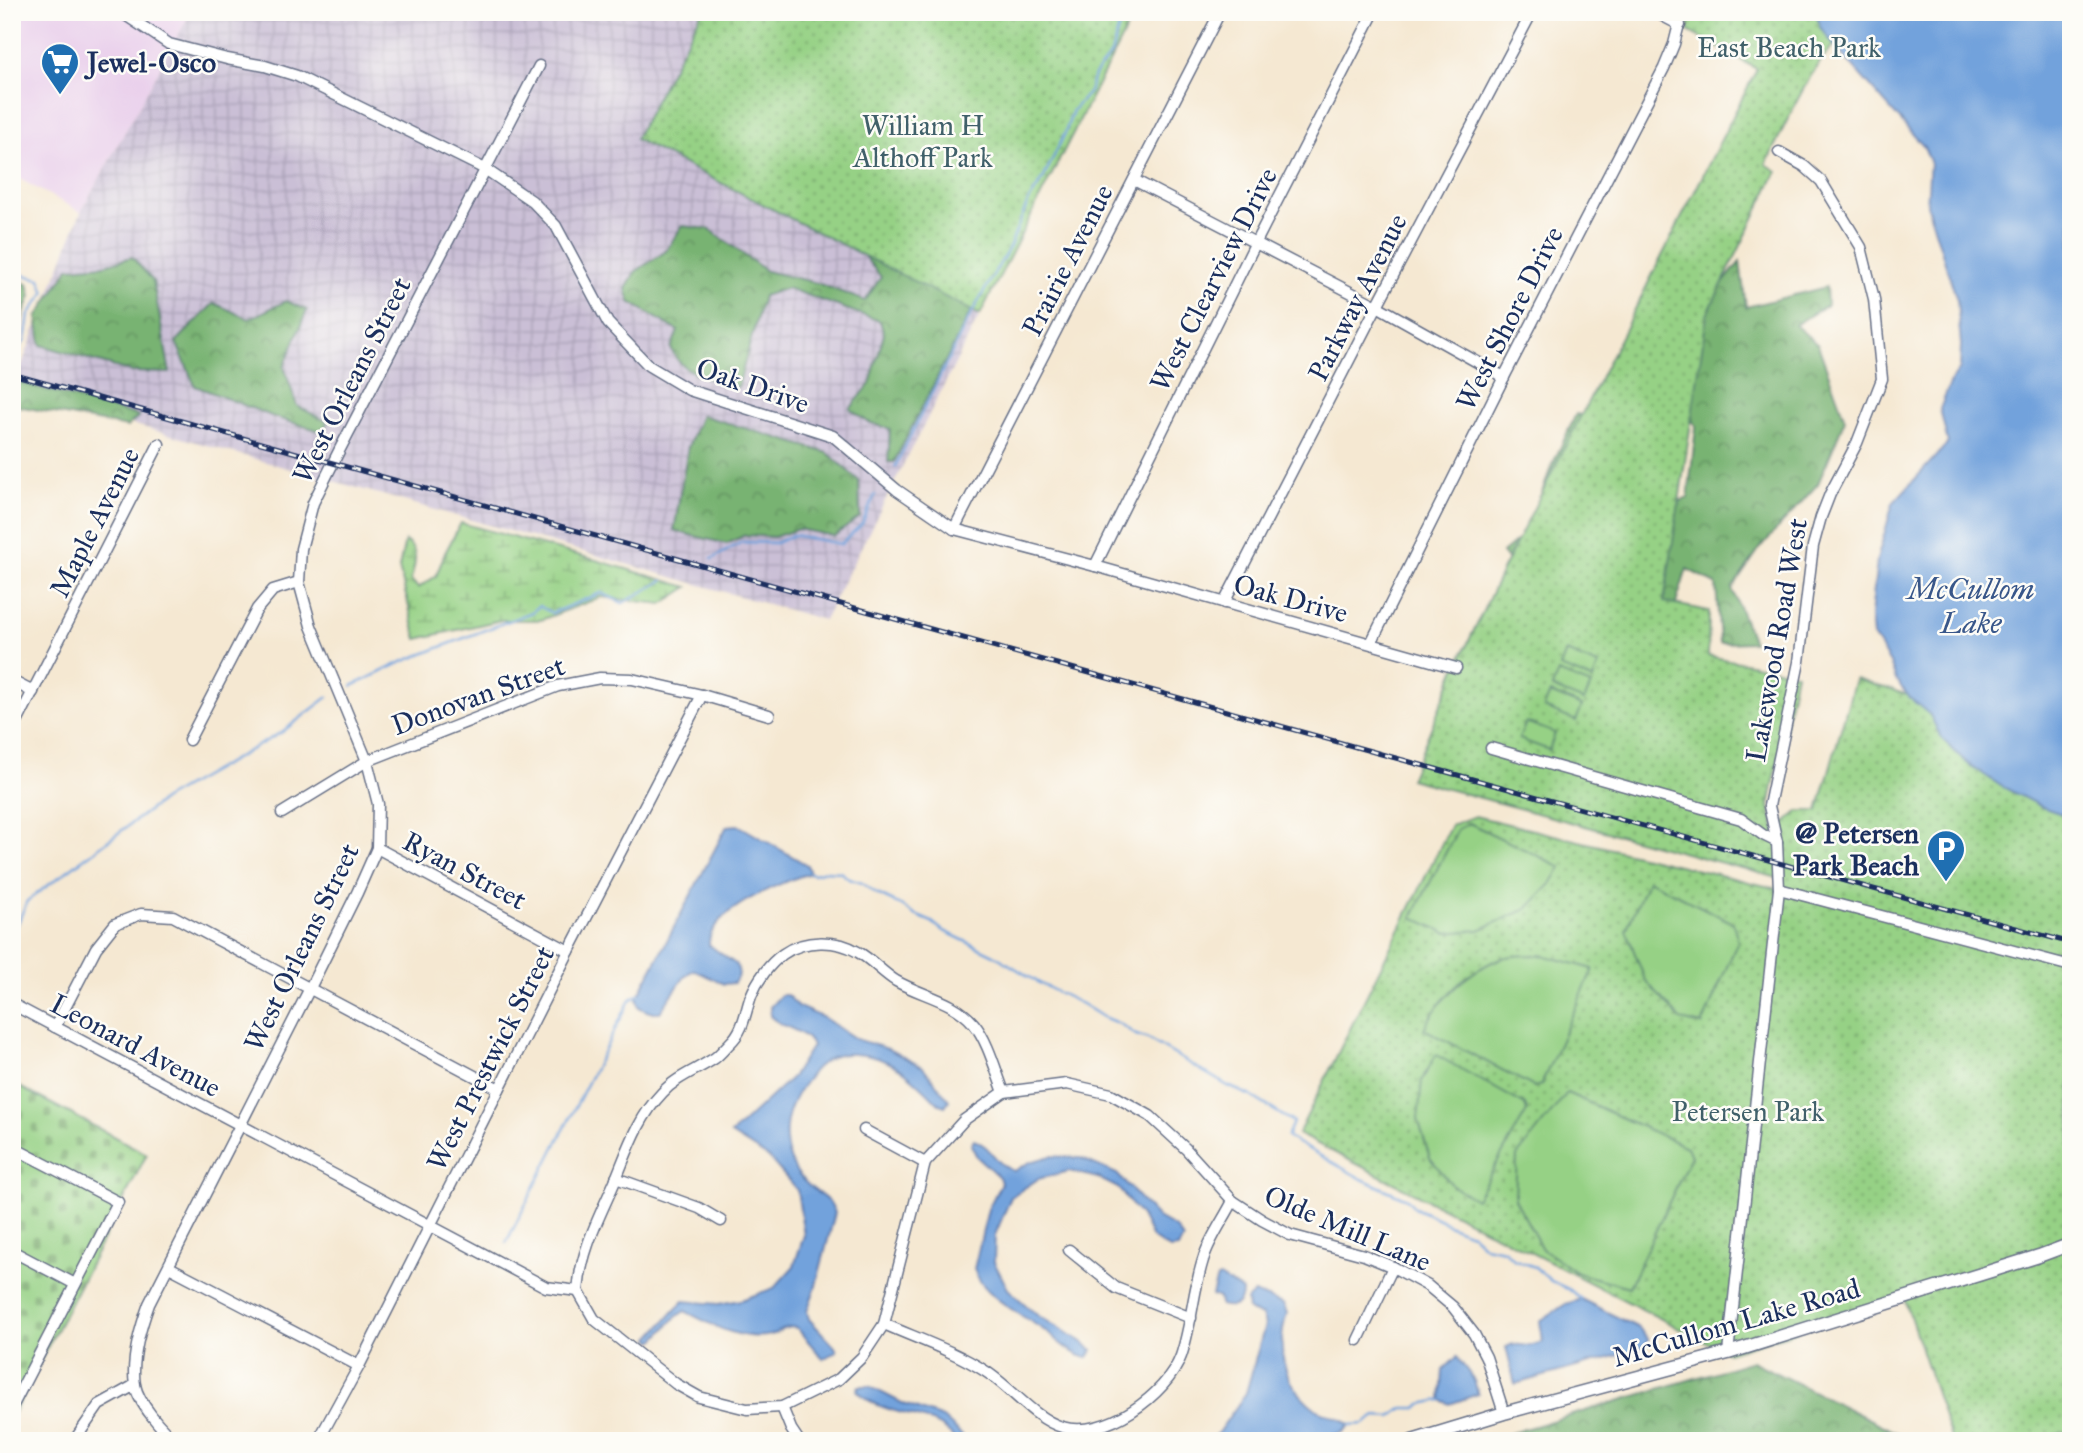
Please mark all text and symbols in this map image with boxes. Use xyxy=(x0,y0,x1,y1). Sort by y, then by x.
park label: East Beach Park xyxy=(1697,30,1881,65)
supermarket icon: Jewel-Osco xyxy=(39,41,81,96)
place label: Jewel-Osco xyxy=(83,45,216,80)
park label: William H Althoff Park xyxy=(852,108,993,175)
street label: West Clearview Drive xyxy=(1142,162,1285,397)
street label: Prairie Avenue xyxy=(1014,178,1121,342)
street label: Parkway Avenue xyxy=(1300,207,1415,387)
street label: West Shore Drive xyxy=(1448,220,1571,416)
street label: West Orleans Street xyxy=(284,271,419,489)
street label: Oak Drive xyxy=(692,350,814,421)
street label: Maple Avenue xyxy=(42,441,147,603)
street label: Lakewood Road West xyxy=(1738,515,1815,765)
street label: Oak Drive xyxy=(1230,566,1352,631)
water label: McCullom Lake xyxy=(1905,571,2034,641)
street label: Donovan Street xyxy=(387,648,570,743)
place label: @ Petersen Park Beach xyxy=(1793,816,1919,883)
street label: Ryan Street xyxy=(397,823,532,918)
parking icon: @ Petersen Park Beach xyxy=(1925,828,1967,883)
street label: West Orleans Street xyxy=(236,838,367,1057)
street label: West Prestwick Street xyxy=(419,940,562,1176)
street label: Leonard Avenue xyxy=(44,986,227,1105)
park label: Petersen Park xyxy=(1672,1094,1824,1129)
street label: Olde Mill Lane xyxy=(1259,1178,1436,1279)
street label: McCullom Lake Road xyxy=(1608,1270,1864,1375)

